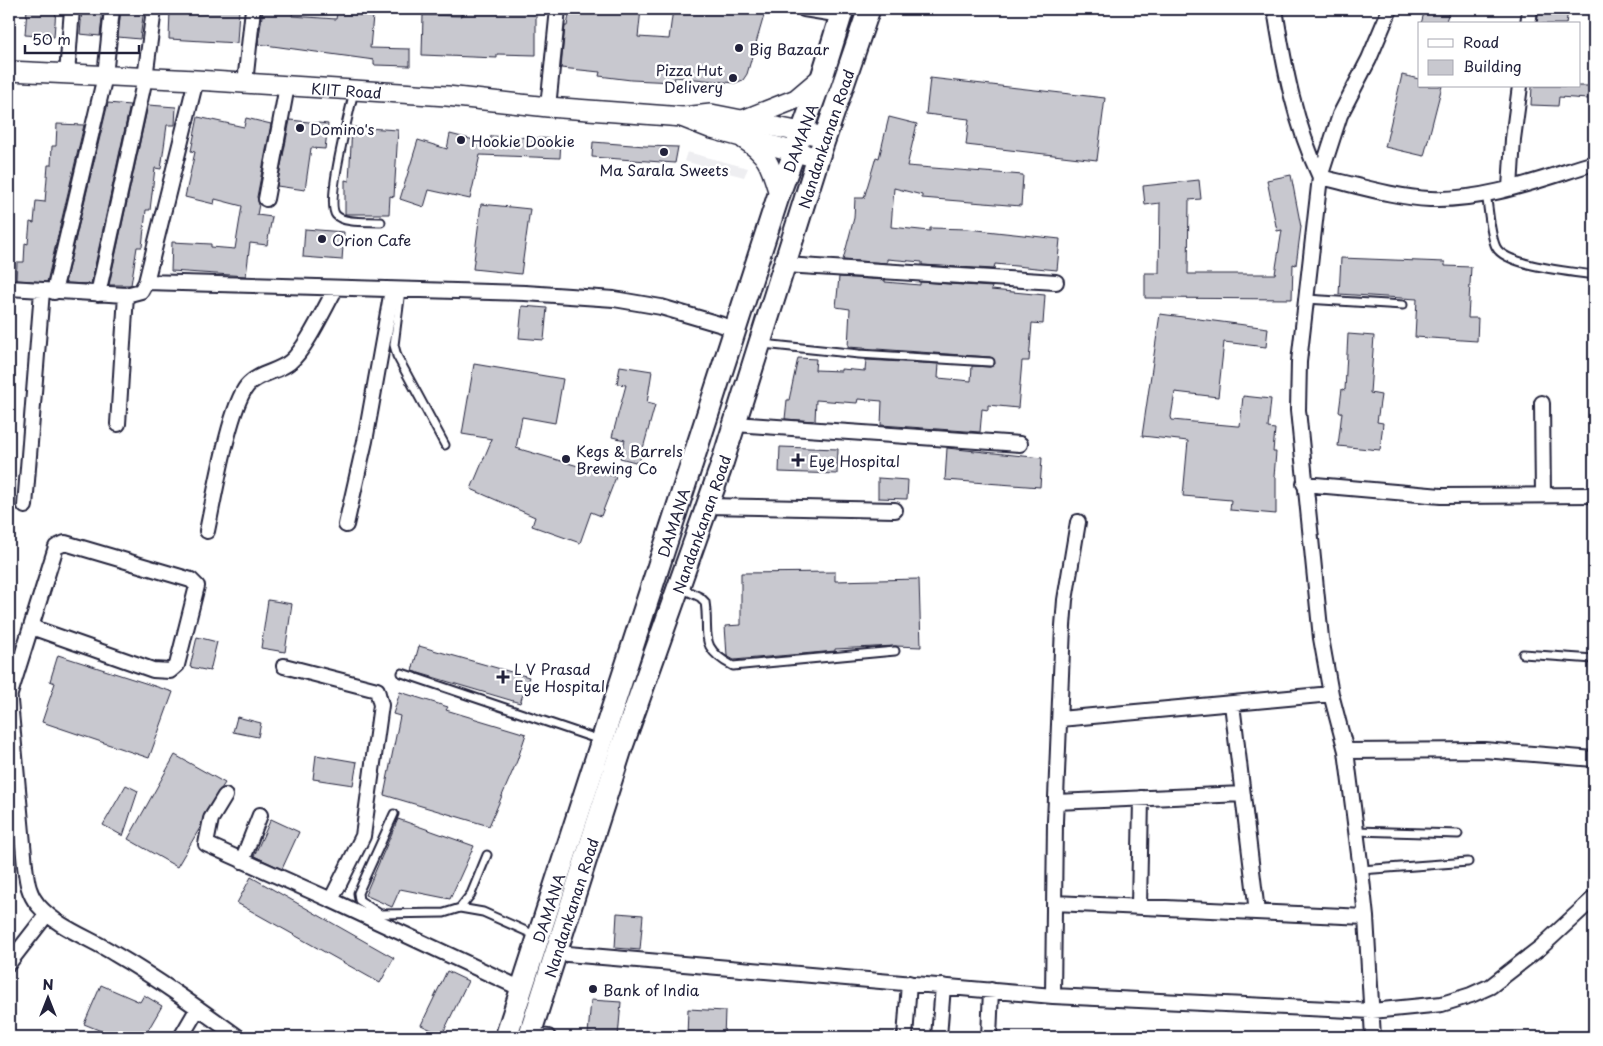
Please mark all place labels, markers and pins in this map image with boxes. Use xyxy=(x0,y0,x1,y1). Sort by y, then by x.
place label: Big Bazaar xyxy=(749,37,829,60)
marker: Big Bazaar xyxy=(733,42,745,54)
place label: Pizza Hut Delivery xyxy=(656,58,723,98)
marker: Pizza Hut Delivery xyxy=(727,72,739,84)
place label: Domino's xyxy=(310,117,375,140)
marker: Domino's xyxy=(294,122,306,134)
place label: Hookie Dookie xyxy=(471,129,575,152)
marker: Hookie Dookie xyxy=(455,134,467,146)
marker: Ma Sarala Sweets xyxy=(658,146,670,158)
place label: Ma Sarala Sweets xyxy=(599,158,729,181)
place label: Orion Cafe xyxy=(332,228,411,251)
marker: Orion Cafe xyxy=(316,233,328,245)
place label: Kegs & Barrels Brewing Co xyxy=(576,439,683,479)
place label: Eye Hospital xyxy=(809,449,900,472)
marker: Kegs & Barrels Brewing Co xyxy=(560,453,572,465)
marker: Eye Hospital xyxy=(791,453,805,467)
place label: L V Prasad Eye Hospital xyxy=(514,657,605,697)
marker: L V Prasad Eye Hospital xyxy=(496,670,510,684)
place label: Bank of India xyxy=(603,978,700,1001)
marker: Bank of India xyxy=(587,983,599,995)

